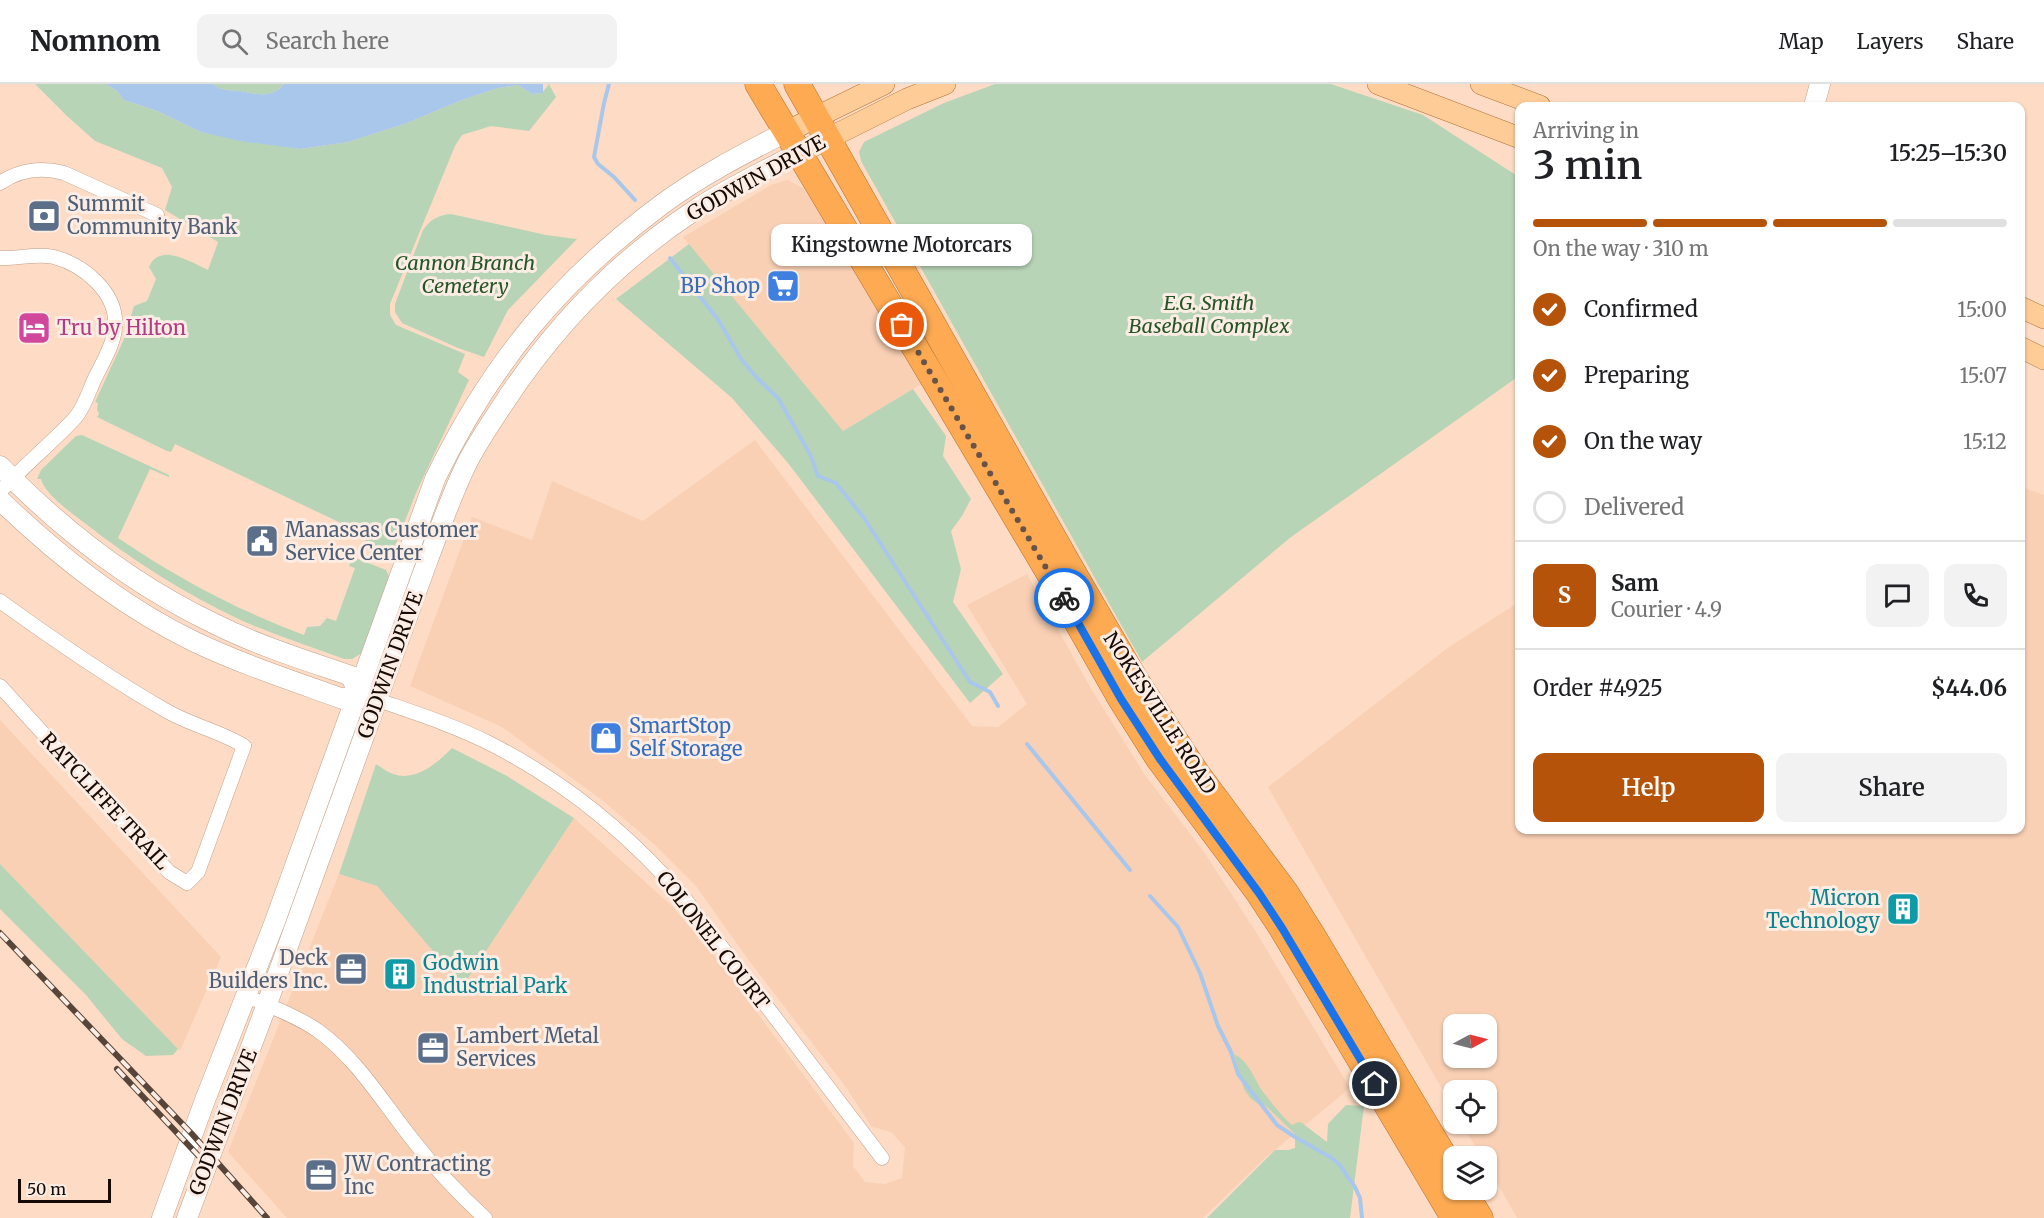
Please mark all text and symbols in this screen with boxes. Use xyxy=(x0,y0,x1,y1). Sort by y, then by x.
search box xyxy=(197,14,617,68)
text: Nomnom xyxy=(30,23,161,59)
icon: search xyxy=(218,25,251,58)
text: Search here xyxy=(266,27,389,55)
text: Map xyxy=(1779,28,1824,55)
text: Layers xyxy=(1857,28,1924,55)
text: Share xyxy=(1957,28,2014,55)
text: Arriving in xyxy=(1533,118,1639,143)
street label: GODWIN DRIVE xyxy=(682,129,830,226)
text: 15:25–15:30 xyxy=(1889,139,2007,167)
text: 3 min xyxy=(1533,141,1642,190)
place label: Summit Community Bank xyxy=(67,191,238,239)
bank icon: Summit Community Bank xyxy=(26,198,62,234)
callout: Kingstowne Motorcars xyxy=(772,223,1032,265)
text: Kingstowne Motorcars xyxy=(791,232,1012,257)
text: On the way · 310 m xyxy=(1533,236,1709,261)
park label: Cannon Branch Cemetery xyxy=(395,250,535,298)
supermarket icon: BP Shop xyxy=(765,268,801,304)
place label: BP Shop xyxy=(680,273,760,298)
park label: E.G. Smith Baseball Complex xyxy=(1128,290,1290,338)
icon: check xyxy=(1533,293,1566,326)
text: Confirmed xyxy=(1584,295,1698,323)
text: 15:00 xyxy=(1957,297,2007,322)
pin xyxy=(876,299,927,350)
icon: bag xyxy=(885,308,918,341)
hotel icon: Tru by Hilton xyxy=(16,310,52,346)
place label: Tru by Hilton xyxy=(57,315,186,340)
icon: check xyxy=(1533,359,1566,392)
text: Preparing xyxy=(1584,361,1689,389)
text: 15:07 xyxy=(1959,363,2007,388)
icon: check xyxy=(1533,425,1566,458)
text: On the way xyxy=(1584,427,1702,455)
text: 15:12 xyxy=(1963,429,2007,454)
text: Delivered xyxy=(1584,493,1684,521)
place label: Manassas Customer Service Center xyxy=(285,517,478,565)
public building icon: Manassas Customer Service Center xyxy=(244,523,280,559)
button: chat xyxy=(1866,564,1929,627)
button: phone xyxy=(1944,564,2007,627)
courier xyxy=(1034,568,1094,628)
text: Sam xyxy=(1611,569,1659,597)
text: S xyxy=(1558,581,1571,609)
icon: bike xyxy=(1048,582,1081,615)
street label: GODWIN DRIVE xyxy=(351,588,428,742)
text: Courier · 4.9 xyxy=(1611,597,1722,622)
street label: NOKESVILLE ROAD xyxy=(1099,627,1222,799)
text: Order #4925 xyxy=(1533,674,1663,702)
text: $44.06 xyxy=(1931,674,2007,702)
place label: SmartStop Self Storage xyxy=(629,713,743,761)
shop icon: SmartStop Self Storage xyxy=(588,720,624,756)
street label: RATCLIFFE TRAIL xyxy=(35,727,176,875)
button: Help xyxy=(1533,753,1764,822)
button: Share xyxy=(1776,753,2007,822)
street label: COLONEL COURT xyxy=(652,866,775,1014)
place label: Micron Technology xyxy=(1766,885,1880,933)
building icon: Micron Technology xyxy=(1885,891,1921,927)
place label: Deck Builders Inc. xyxy=(208,945,328,993)
place label: Godwin Industrial Park xyxy=(423,950,568,998)
office icon: Deck Builders Inc. xyxy=(333,951,369,987)
building icon: Godwin Industrial Park xyxy=(382,956,418,992)
north arrow xyxy=(1443,1014,1497,1068)
map controls xyxy=(1443,1014,1497,1200)
place label: Lambert Metal Services xyxy=(456,1023,599,1071)
office icon: Lambert Metal Services xyxy=(415,1030,451,1066)
street label: GODWIN DRIVE xyxy=(183,1045,262,1198)
pin xyxy=(1349,1058,1400,1109)
icon: home xyxy=(1358,1067,1391,1100)
button: locate xyxy=(1443,1080,1497,1134)
button: layers xyxy=(1443,1146,1497,1200)
place label: JW Contracting Inc xyxy=(343,1151,491,1199)
office icon: JW Contracting Inc xyxy=(303,1157,339,1193)
scale bar xyxy=(18,1176,111,1204)
text: 50 m xyxy=(27,1179,66,1199)

